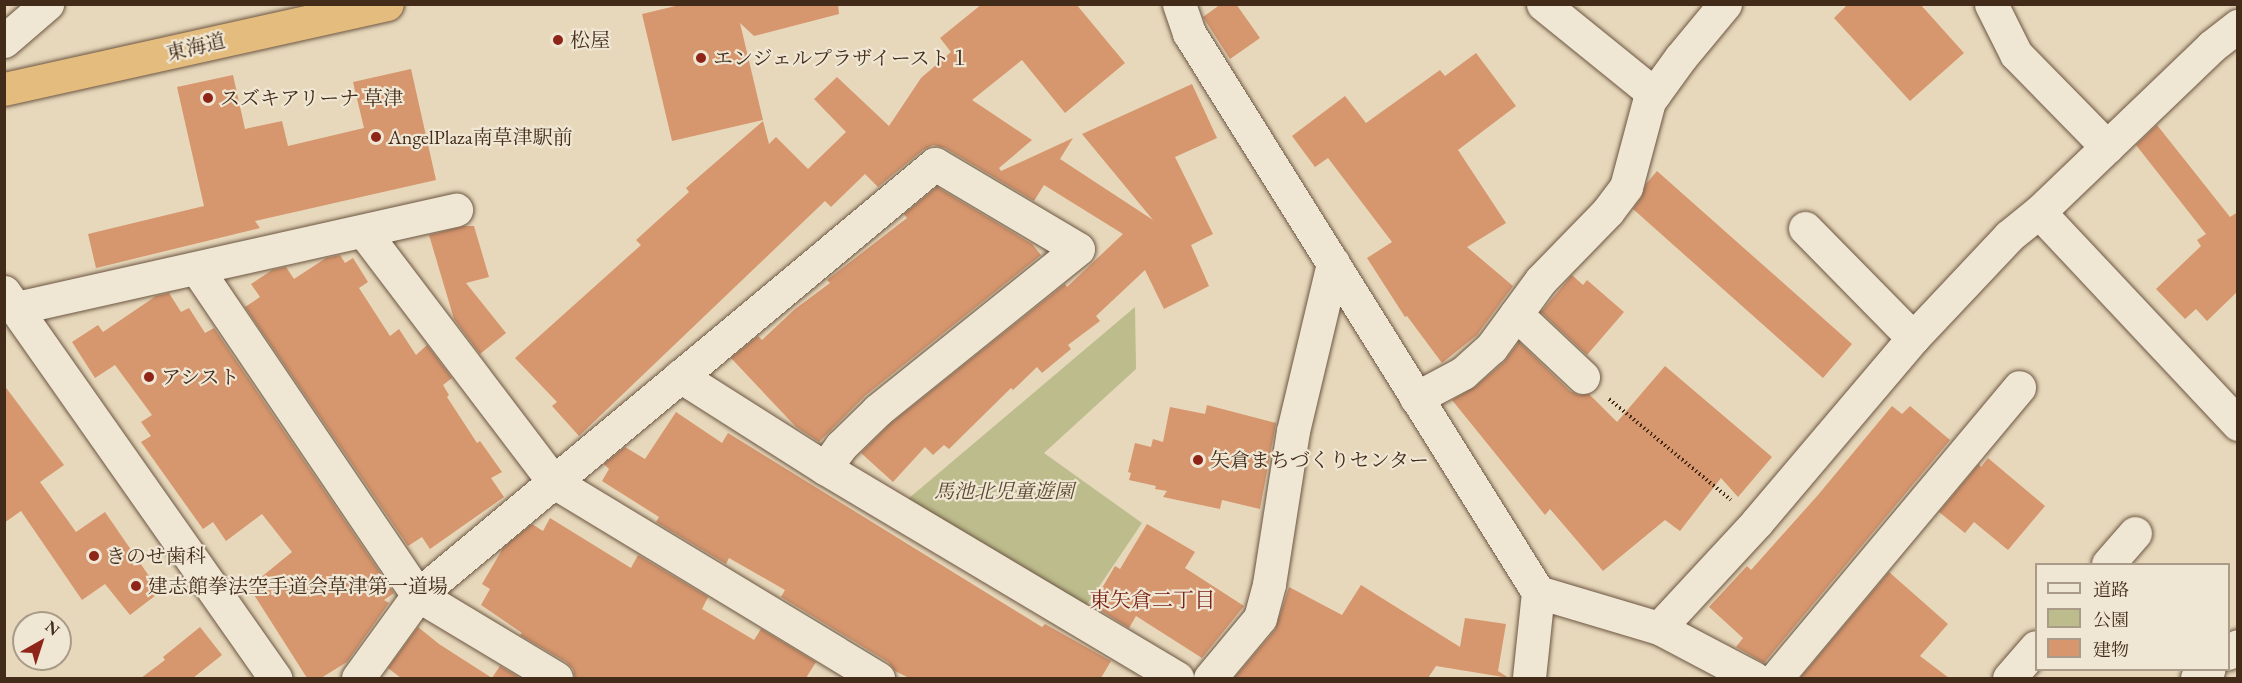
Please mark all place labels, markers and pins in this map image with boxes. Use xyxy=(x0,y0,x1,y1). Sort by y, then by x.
place label: 松屋 xyxy=(570,28,610,52)
marker: 松屋 xyxy=(551,33,565,47)
place label: エンジェルプラザイースト１ xyxy=(713,46,973,70)
marker: エンジェルプラザイースト１ xyxy=(694,51,708,65)
place label: スズキアリーナ 草津 xyxy=(220,86,404,110)
marker: スズキアリーナ 草津 xyxy=(201,91,215,105)
place label: AngelPlaza南草津駅前 xyxy=(388,125,573,149)
marker: AngelPlaza南草津駅前 xyxy=(369,130,383,144)
place label: アシスト xyxy=(161,365,241,389)
marker: アシスト xyxy=(142,370,156,384)
place label: 矢倉まちづくりセンター xyxy=(1210,448,1430,472)
marker: 矢倉まちづくりセンター xyxy=(1191,453,1205,467)
place label: きのせ歯科 xyxy=(106,544,206,568)
marker: きのせ歯科 xyxy=(87,549,101,563)
place label: 建志館拳法空手道会草津第一道場 xyxy=(148,574,448,598)
marker: 建志館拳法空手道会草津第一道場 xyxy=(129,579,143,593)

